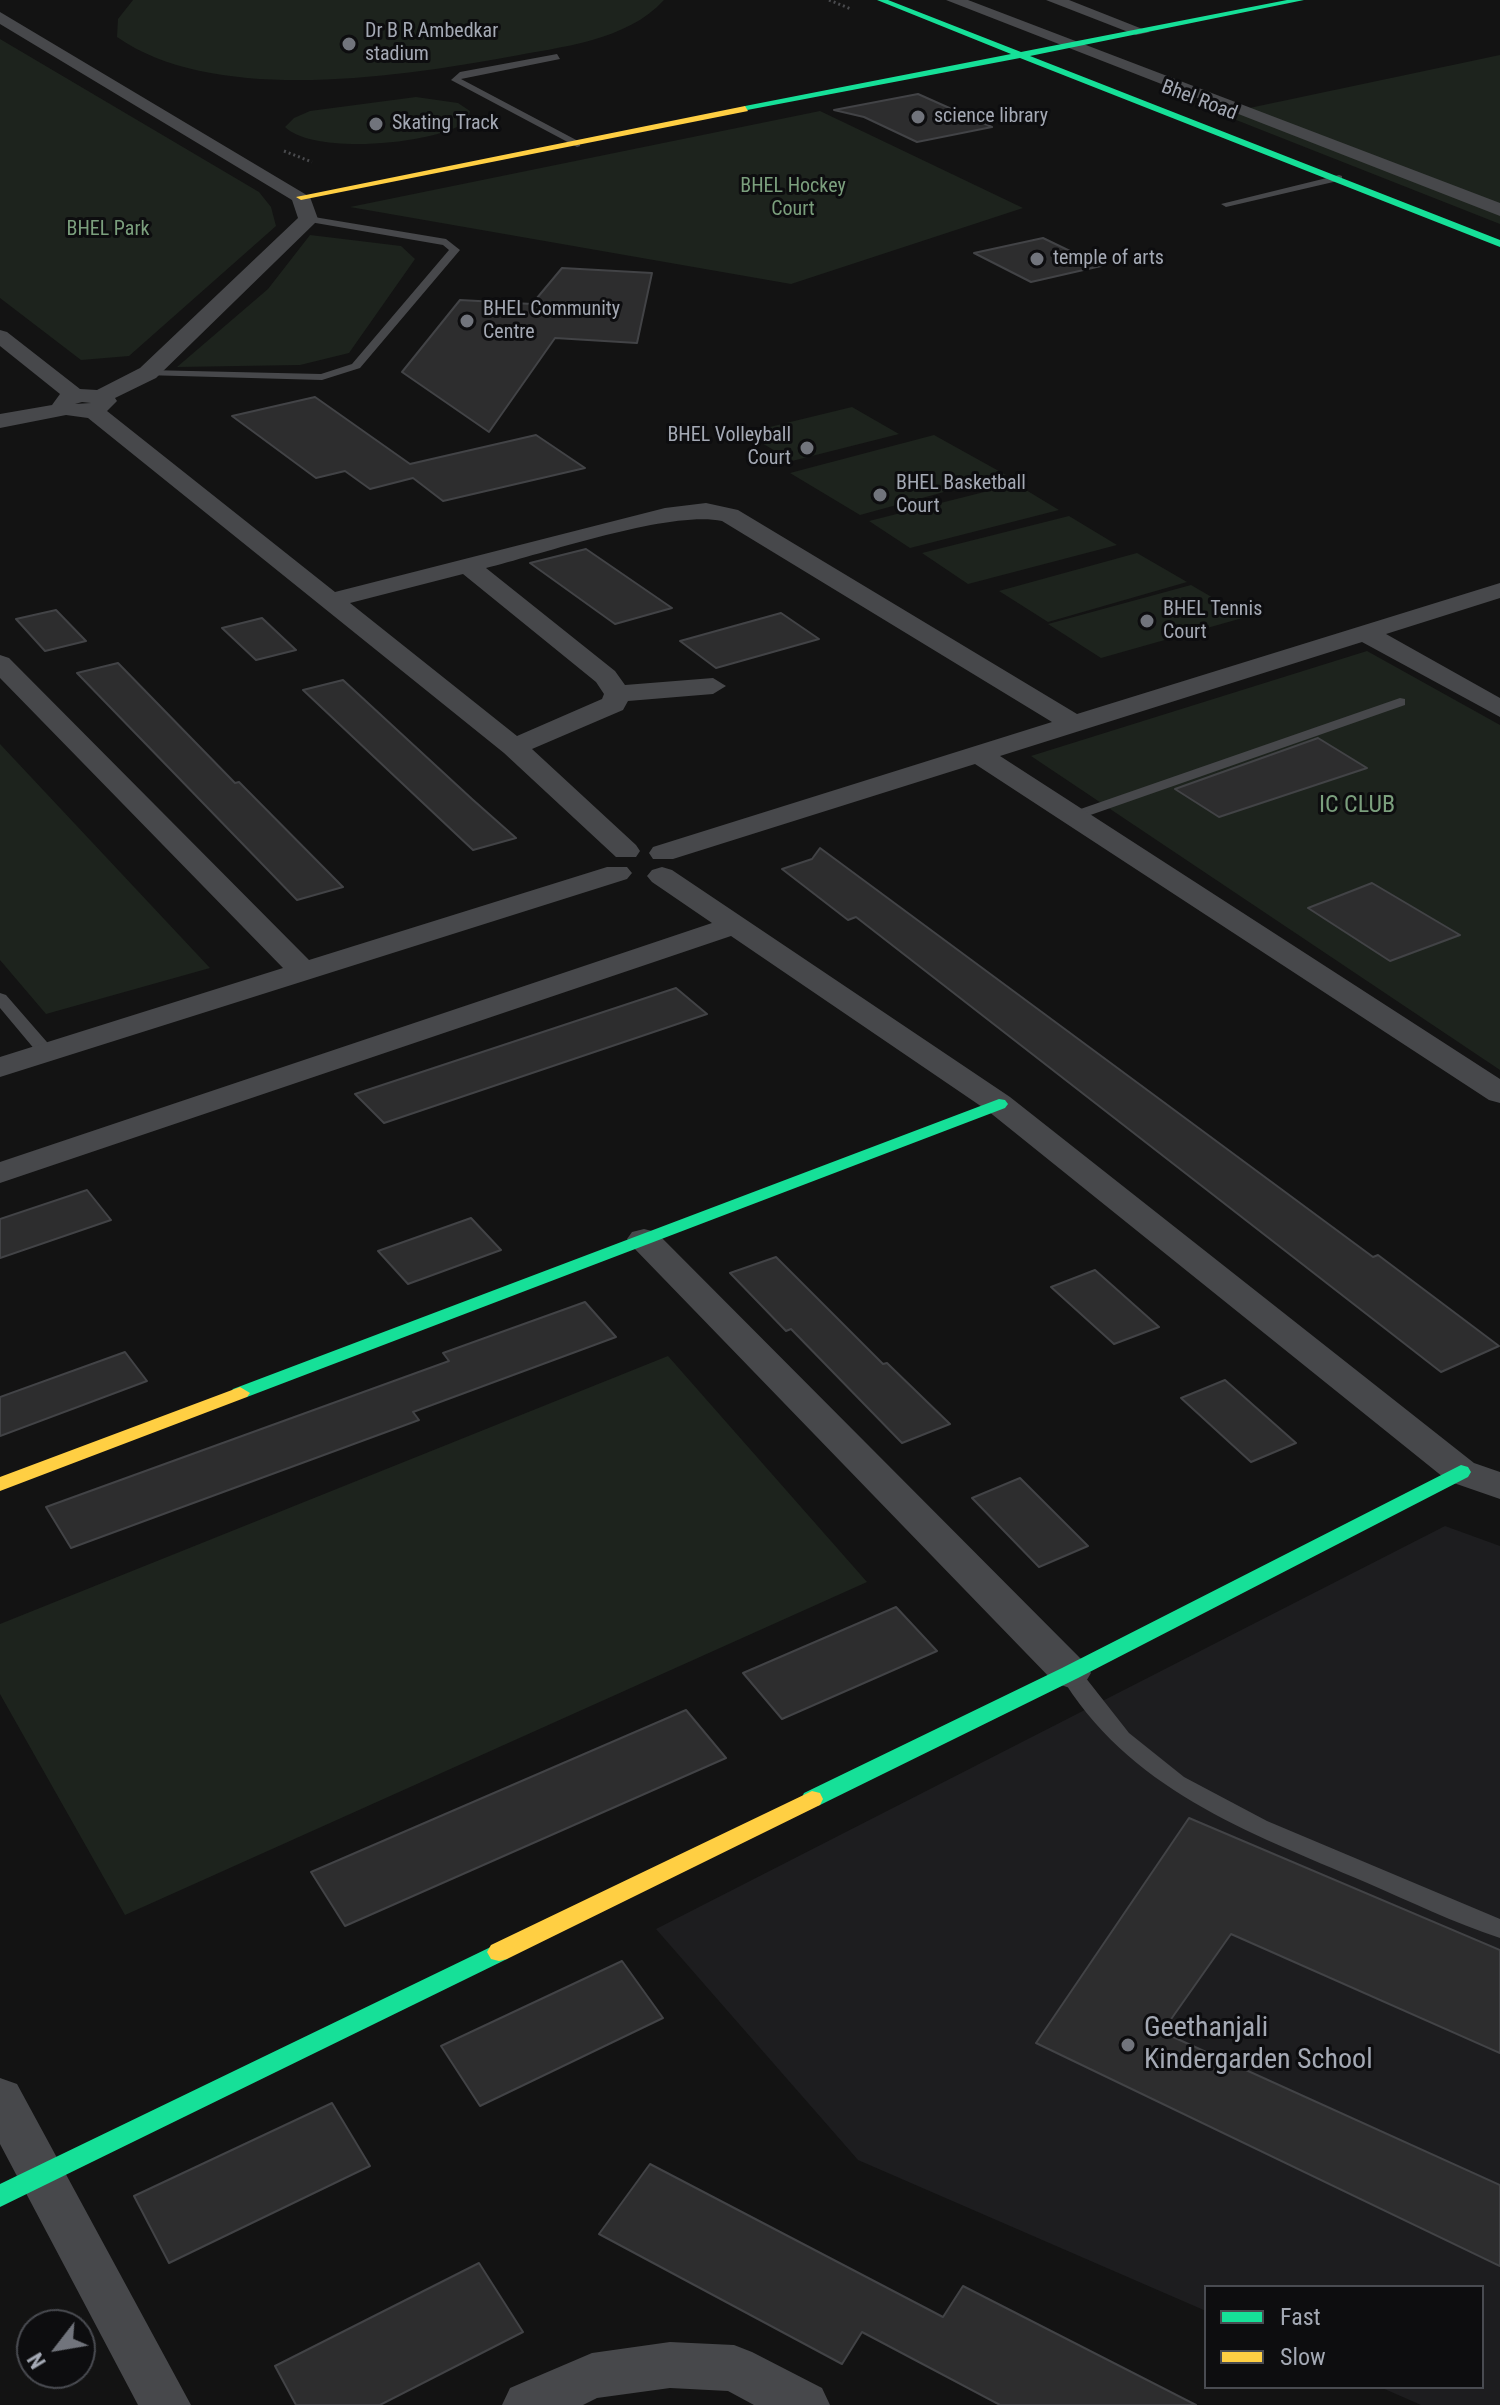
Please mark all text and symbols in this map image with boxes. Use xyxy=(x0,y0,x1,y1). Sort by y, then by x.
place label: Dr B R Ambedkar stadium xyxy=(365,20,498,67)
marker: Dr B R Ambedkar stadium xyxy=(340,35,358,53)
street label: Bhel Road xyxy=(1158,76,1240,126)
place label: science library xyxy=(934,105,1048,129)
marker: science library xyxy=(909,108,927,126)
place label: Skating Track xyxy=(392,112,499,136)
marker: Skating Track xyxy=(367,115,385,133)
park label: BHEL Hockey Court xyxy=(740,175,846,222)
park label: BHEL Park xyxy=(66,218,150,242)
place label: temple of arts xyxy=(1053,247,1164,271)
marker: temple of arts xyxy=(1028,250,1046,268)
place label: BHEL Community Centre xyxy=(483,298,620,345)
marker: BHEL Community Centre xyxy=(458,312,476,330)
place label: BHEL Volleyball Court xyxy=(667,424,791,471)
marker: BHEL Volleyball Court xyxy=(798,439,816,457)
place label: BHEL Basketball Court xyxy=(896,472,1026,519)
marker: BHEL Basketball Court xyxy=(871,486,889,504)
place label: BHEL Tennis Court xyxy=(1163,598,1262,645)
marker: BHEL Tennis Court xyxy=(1138,612,1156,630)
park label: IC CLUB xyxy=(1319,792,1395,820)
place label: Geethanjali Kindergarden School xyxy=(1144,2012,1373,2078)
marker: Geethanjali Kindergarden School xyxy=(1119,2036,1137,2054)
legend xyxy=(1204,2285,1484,2389)
text: Fast xyxy=(1280,2303,1321,2331)
north arrow xyxy=(16,2309,96,2389)
text: Slow xyxy=(1280,2343,1326,2371)
text: N xyxy=(23,2348,51,2373)

